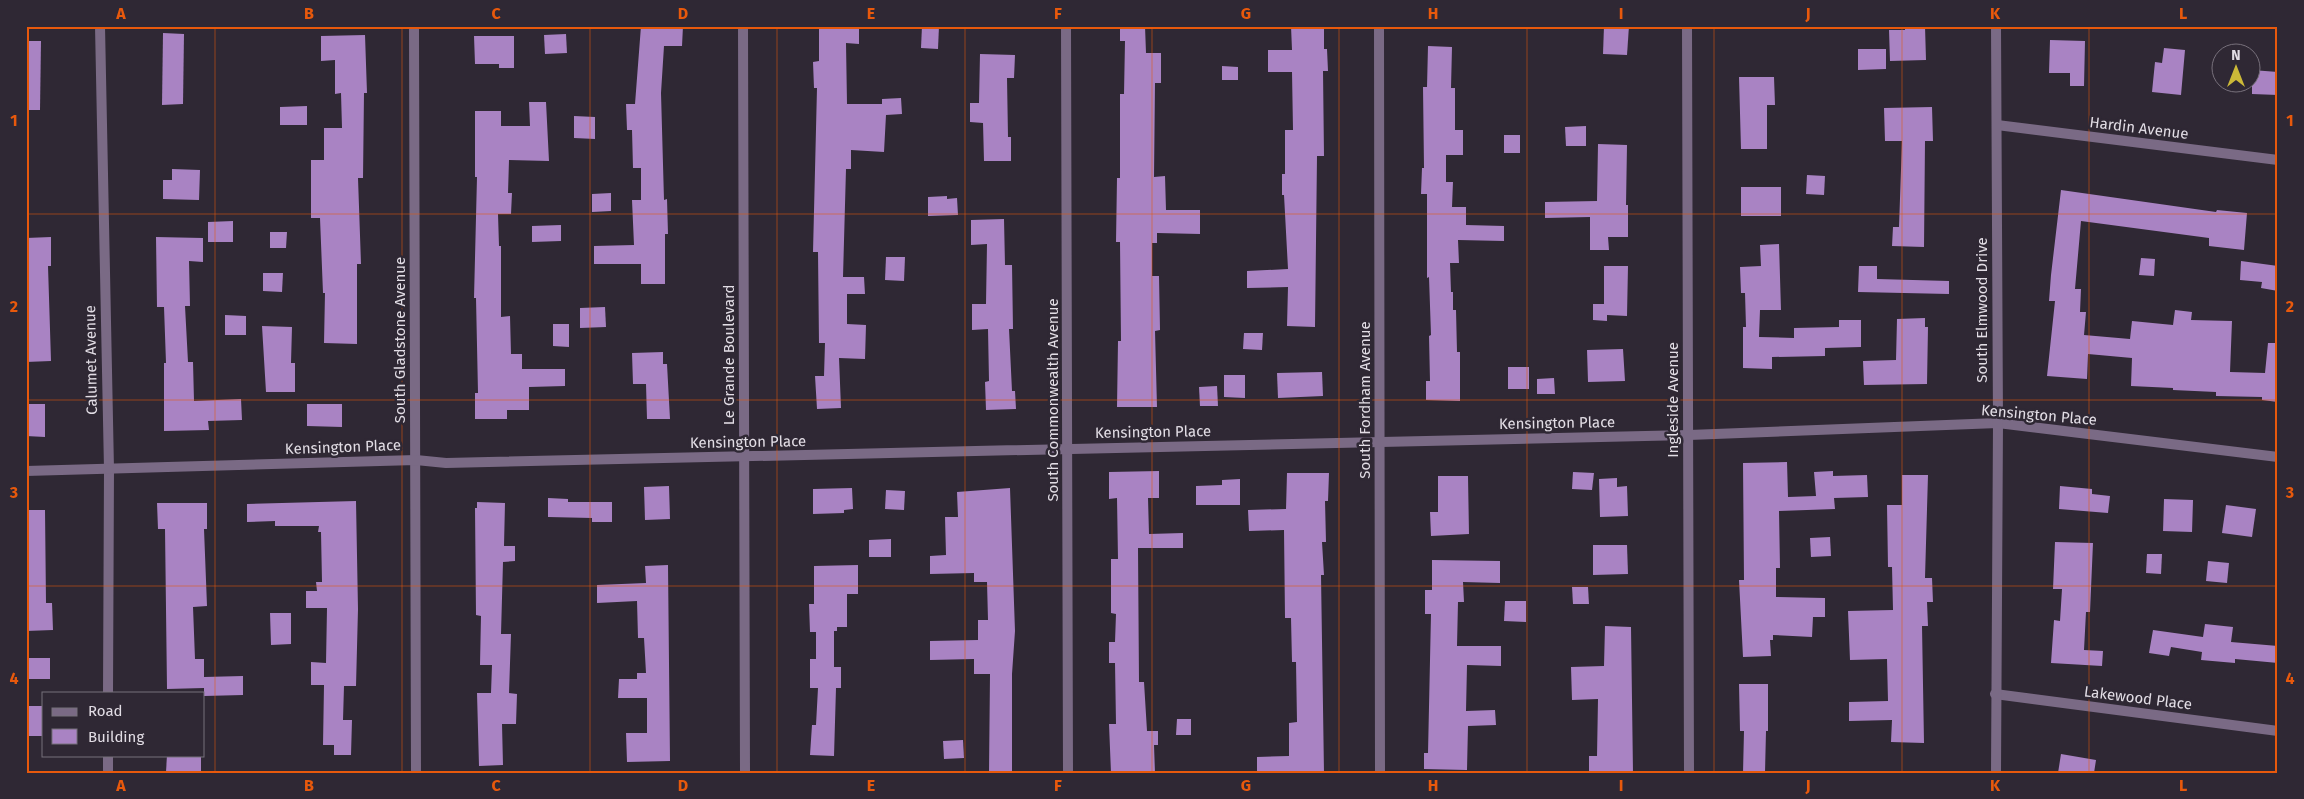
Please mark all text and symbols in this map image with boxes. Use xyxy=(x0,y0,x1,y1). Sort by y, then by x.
text: A xyxy=(115,4,126,23)
text: B xyxy=(304,4,314,23)
text: C xyxy=(491,4,501,23)
text: D xyxy=(678,4,688,23)
text: E xyxy=(867,4,875,23)
text: F xyxy=(1054,4,1062,23)
text: G xyxy=(1241,4,1251,23)
text: H xyxy=(1428,4,1438,23)
text: I xyxy=(1619,4,1623,23)
text: J xyxy=(1804,4,1811,23)
text: K xyxy=(1990,4,2001,23)
text: L xyxy=(2179,4,2187,23)
north arrow xyxy=(2212,42,2262,92)
text: N xyxy=(2231,47,2241,64)
text: 1 xyxy=(10,111,18,130)
text: 1 xyxy=(2286,111,2294,130)
street label: Hardin Avenue xyxy=(2089,113,2189,143)
street label: South Elmwood Drive xyxy=(1973,237,1991,383)
street label: South Gladstone Avenue xyxy=(391,257,409,423)
street label: Le Grande Boulevard xyxy=(720,285,738,425)
text: 2 xyxy=(10,297,18,316)
text: 2 xyxy=(2286,297,2294,316)
street label: South Commonwealth Avenue xyxy=(1044,298,1062,502)
street label: Calumet Avenue xyxy=(81,305,101,415)
street label: South Fordham Avenue xyxy=(1356,321,1374,479)
street label: Ingleside Avenue xyxy=(1664,342,1682,458)
street label: Kensington Place xyxy=(1980,401,2098,429)
street label: Kensington Place xyxy=(1499,413,1615,433)
street label: Kensington Place xyxy=(1095,422,1211,442)
street label: Kensington Place xyxy=(690,432,806,452)
street label: Kensington Place xyxy=(285,436,401,458)
text: 3 xyxy=(9,483,18,502)
text: 3 xyxy=(2285,483,2294,502)
text: 4 xyxy=(9,669,19,688)
text: 4 xyxy=(2285,669,2295,688)
street label: Lakewood Place xyxy=(2083,682,2193,714)
legend xyxy=(42,692,205,756)
text: Road xyxy=(88,702,123,720)
text: Building xyxy=(88,728,144,746)
text: A xyxy=(115,776,126,795)
text: B xyxy=(304,776,314,795)
text: C xyxy=(491,776,501,795)
text: D xyxy=(678,776,688,795)
text: E xyxy=(867,776,875,795)
text: F xyxy=(1054,776,1062,795)
text: G xyxy=(1241,776,1251,795)
text: H xyxy=(1428,776,1438,795)
text: I xyxy=(1619,776,1623,795)
text: J xyxy=(1804,776,1811,795)
text: K xyxy=(1990,776,2001,795)
text: L xyxy=(2179,776,2187,795)

